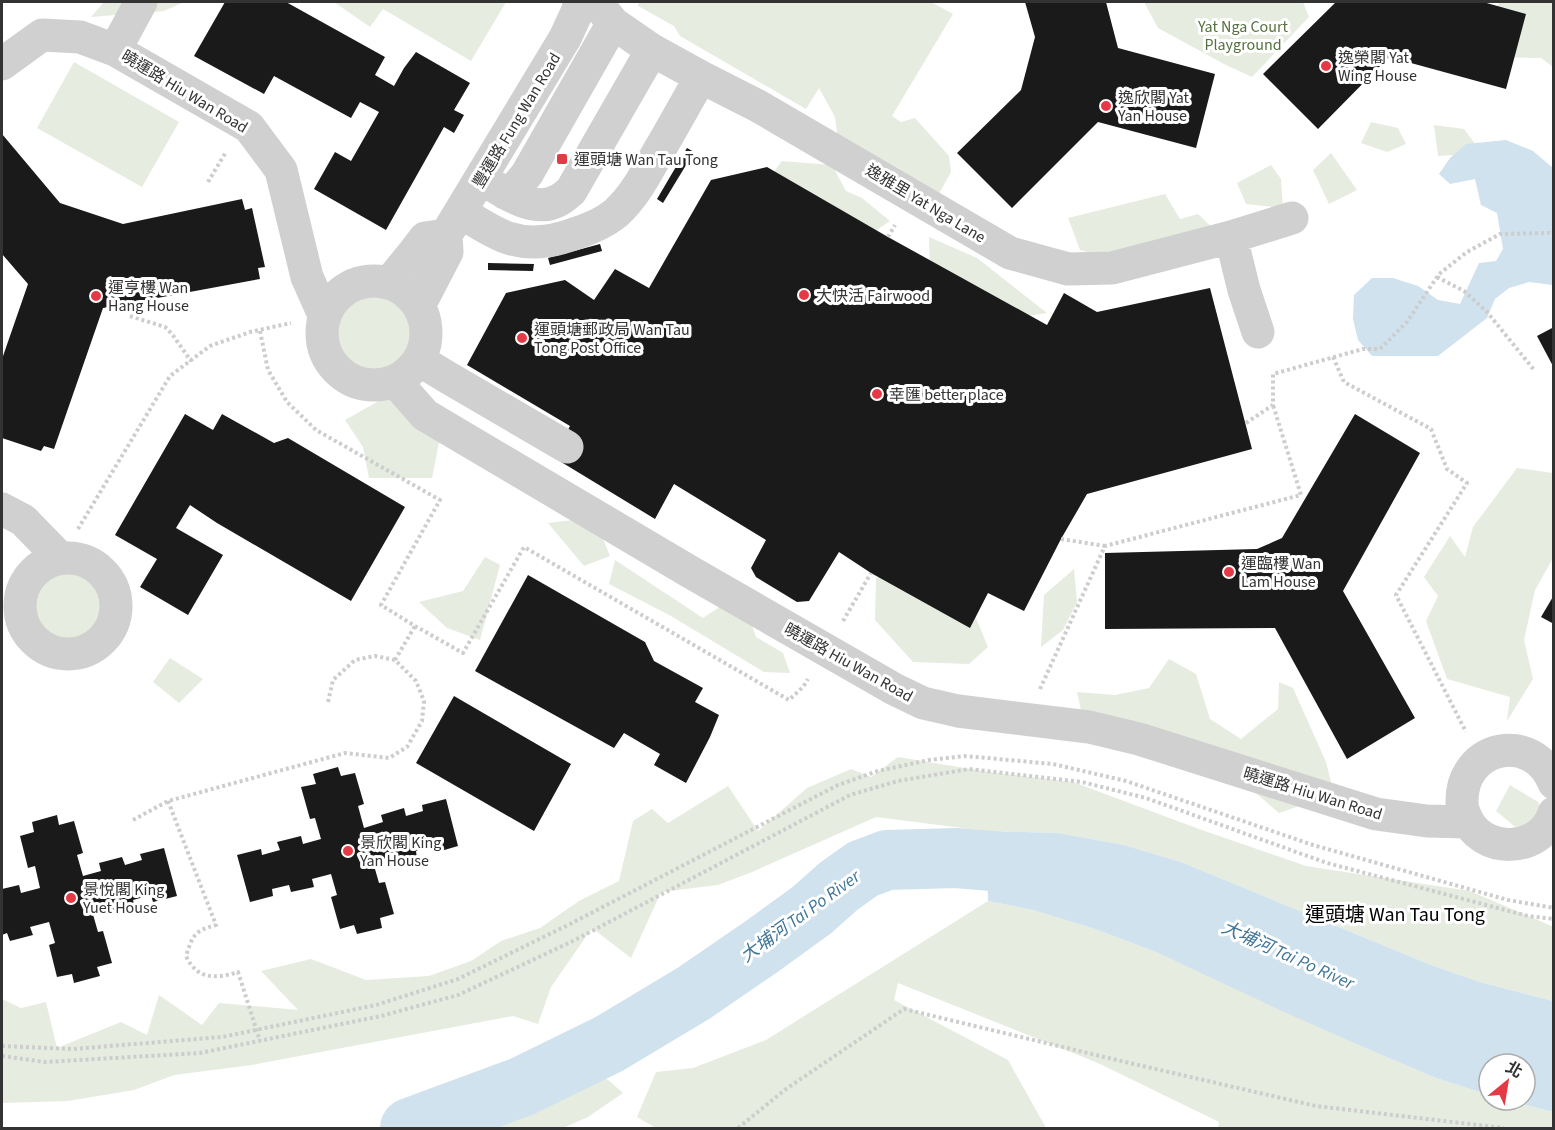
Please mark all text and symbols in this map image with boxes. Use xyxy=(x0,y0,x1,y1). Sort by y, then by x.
park label: Yat Nga Court Playground xyxy=(1197,16,1289,56)
street label: 曉運路 Hiu Wan Road xyxy=(117,45,252,138)
place label: 逸榮閣 Yat Wing House xyxy=(1338,47,1417,87)
street label: 豐運路 Fung Wan Road xyxy=(468,49,566,192)
marker: 逸榮閣 Yat Wing House xyxy=(1319,59,1333,73)
place label: 逸欣閣 Yat Yan House xyxy=(1117,87,1190,127)
marker: 逸欣閣 Yat Yan House xyxy=(1099,99,1113,113)
place label: 運頭塘 Wan Tau Tong xyxy=(574,149,718,171)
marker: 運頭塘 Wan Tau Tong xyxy=(555,152,569,166)
street label: 逸雅里 Yat Nga Lane xyxy=(861,159,990,248)
place label: 運亨樓 Wan Hang House xyxy=(108,277,189,317)
place label: 大快活 Fairwood xyxy=(816,285,930,307)
marker: 大快活 Fairwood xyxy=(797,288,811,302)
marker: 運亨樓 Wan Hang House xyxy=(89,289,103,303)
place label: 運頭塘郵政局 Wan Tau Tong Post Office xyxy=(534,319,690,359)
marker: 運頭塘郵政局 Wan Tau Tong Post Office xyxy=(515,331,529,345)
place label: 幸匯 better place xyxy=(889,384,1004,406)
marker: 幸匯 better place xyxy=(870,387,884,401)
place label: 運臨樓 Wan Lam House xyxy=(1241,553,1321,593)
marker: 運臨樓 Wan Lam House xyxy=(1222,565,1236,579)
street label: 曉運路 Hiu Wan Road xyxy=(780,618,917,707)
street label: 曉運路 Hiu Wan Road xyxy=(1241,762,1385,826)
place label: 景欣閣 King Yan House xyxy=(359,832,441,872)
marker: 景欣閣 King Yan House xyxy=(341,844,355,858)
water label: 大埔河 Tai Po River xyxy=(735,864,866,968)
place label: 景悅閣 King Yuet House xyxy=(82,879,164,919)
marker: 景悅閣 King Yuet House xyxy=(64,891,78,905)
district label: 運頭塘 Wan Tau Tong xyxy=(1305,901,1485,929)
water label: 大埔河 Tai Po River xyxy=(1218,915,1359,996)
north arrow xyxy=(1477,1052,1537,1112)
text: 北 xyxy=(1502,1056,1526,1083)

